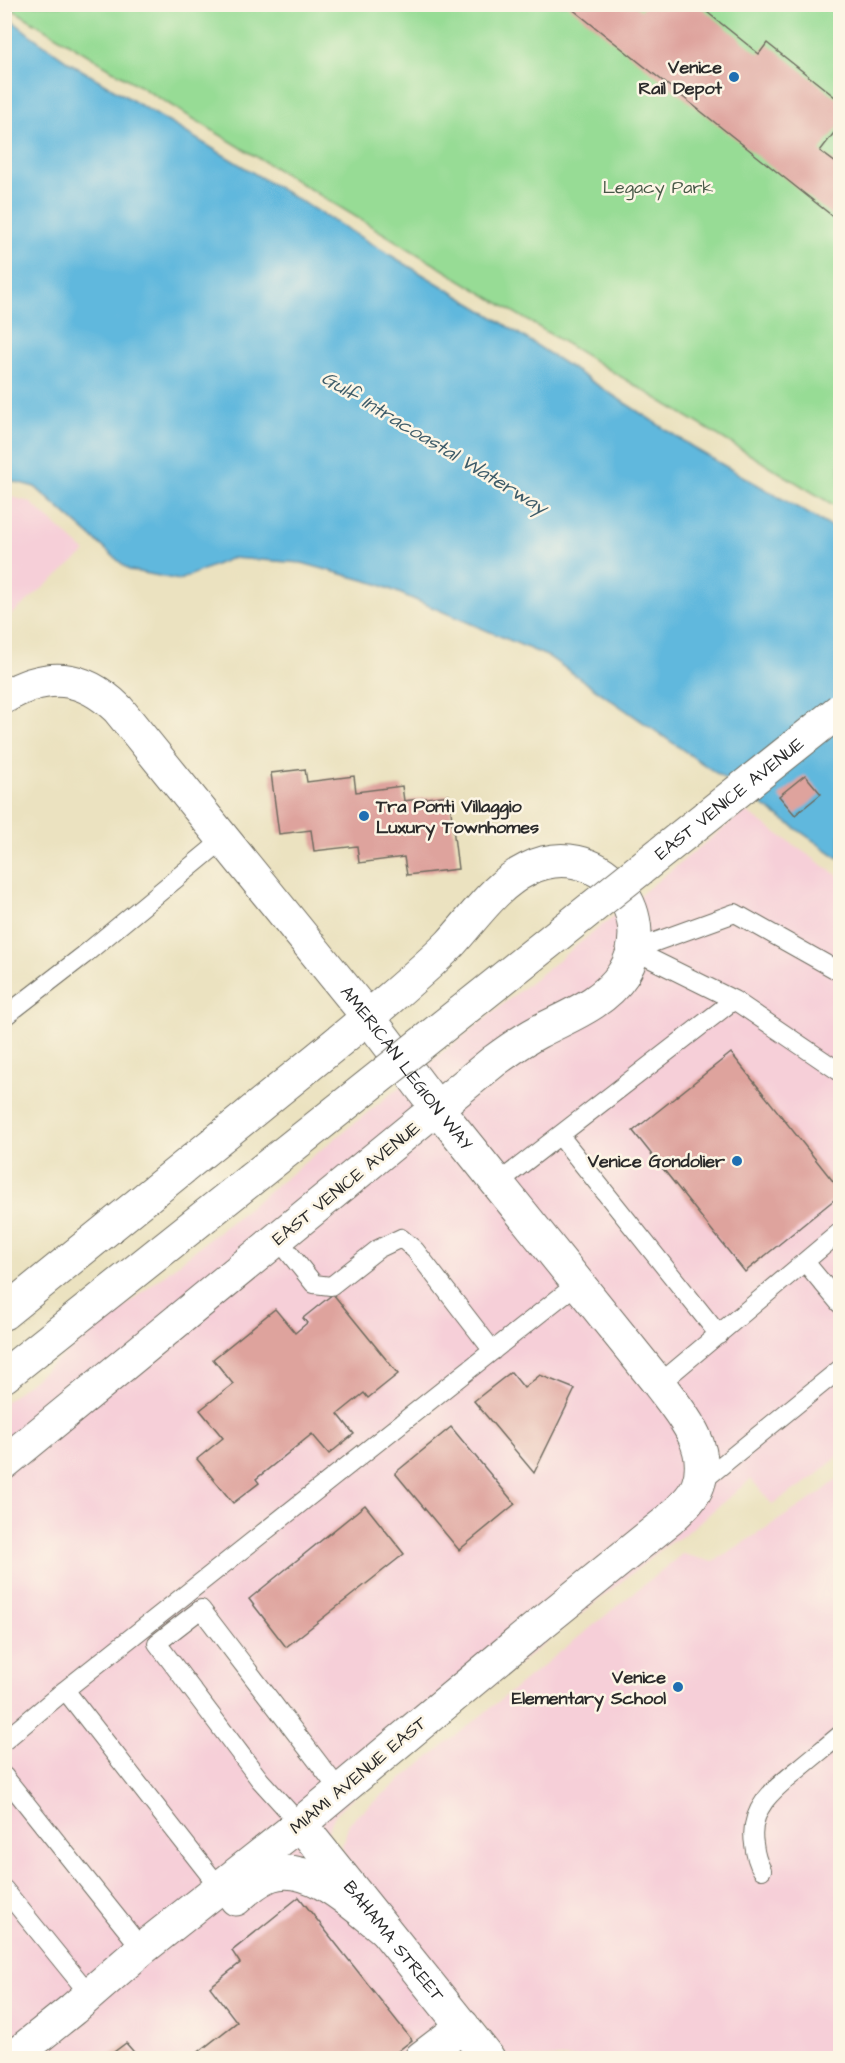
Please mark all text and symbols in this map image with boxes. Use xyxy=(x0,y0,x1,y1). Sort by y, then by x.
place label: Venice Rail Depot xyxy=(638,55,723,101)
marker: Venice Rail Depot xyxy=(727,70,741,84)
park label: Legacy Park xyxy=(603,175,713,201)
water label: Gulf Intracoastal Waterway xyxy=(316,364,554,523)
street label: EAST VENICE AVENUE xyxy=(650,731,810,866)
place label: Tra Ponti Villaggio Luxury Townhomes xyxy=(375,794,539,841)
marker: Tra Ponti Villaggio Luxury Townhomes xyxy=(357,809,371,823)
street label: AMERICAN LEGION WAY xyxy=(334,980,479,1156)
street label: EAST VENICE AVENUE xyxy=(267,1115,426,1251)
place label: Venice Gondolier xyxy=(587,1149,725,1174)
marker: Venice Gondolier xyxy=(730,1154,744,1168)
place label: Venice Elementary School xyxy=(512,1665,666,1712)
marker: Venice Elementary School xyxy=(671,1680,685,1694)
street label: MIAMI AVENUE EAST xyxy=(285,1710,433,1840)
street label: BAHAMA STREET xyxy=(337,1876,450,2008)

